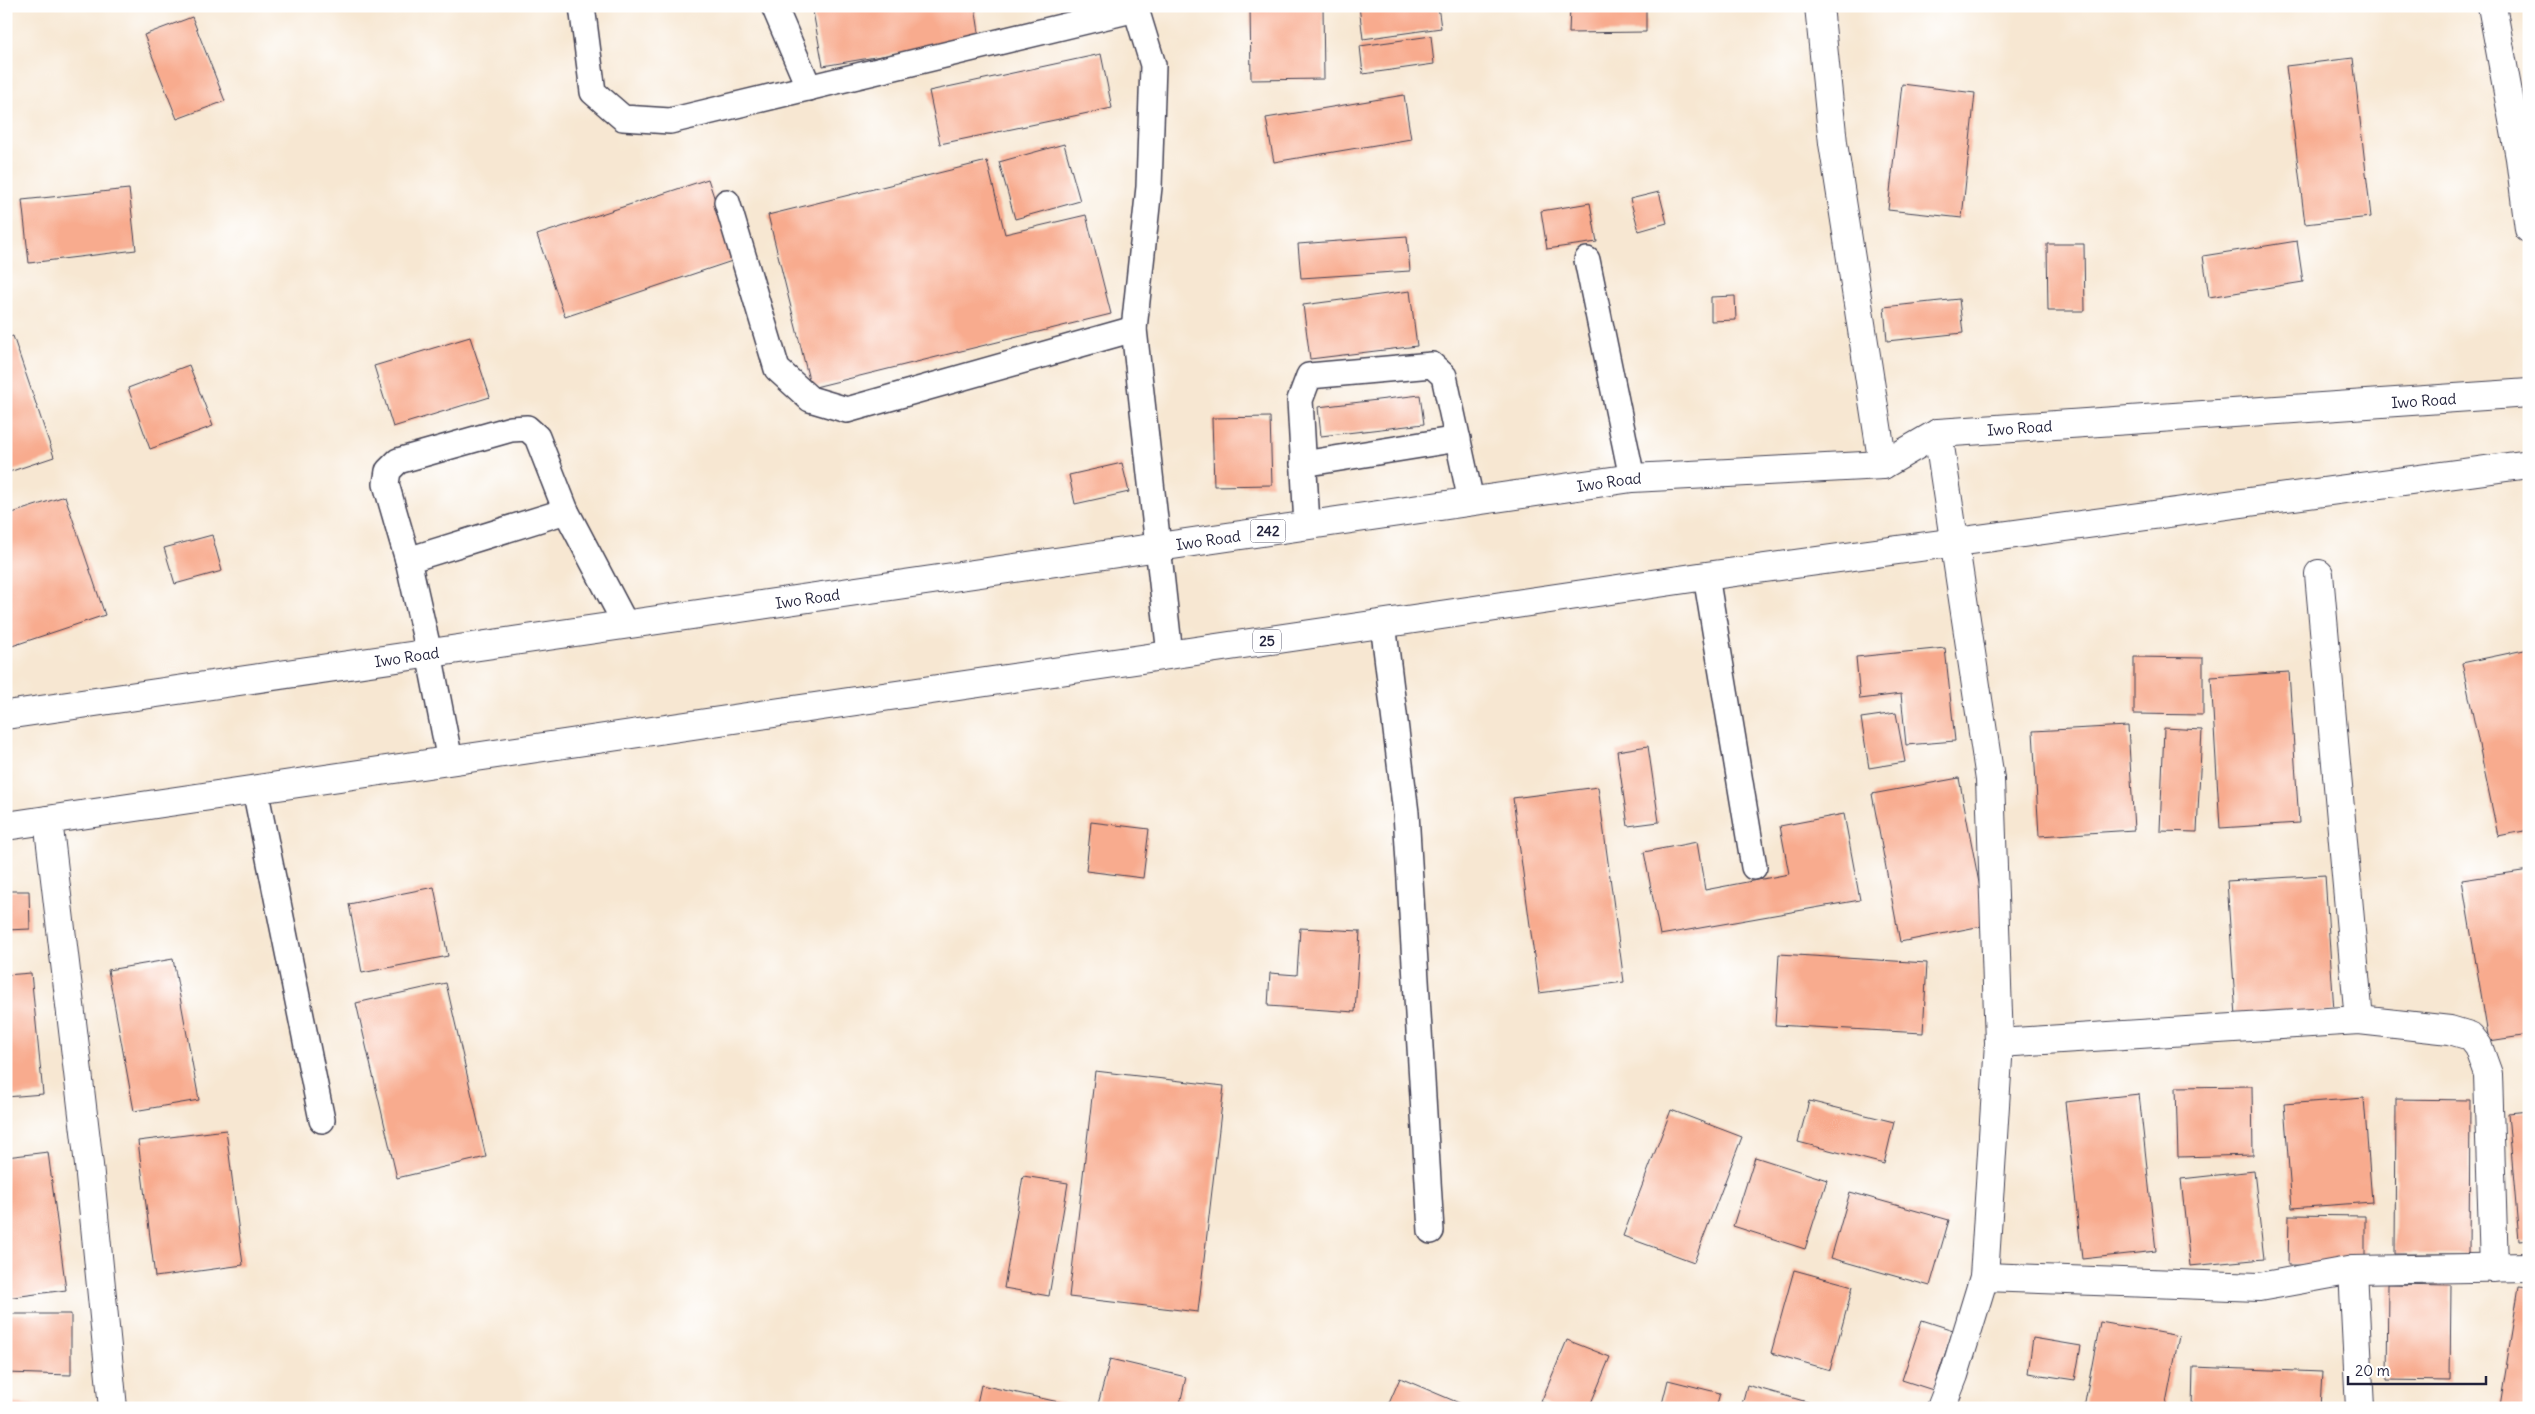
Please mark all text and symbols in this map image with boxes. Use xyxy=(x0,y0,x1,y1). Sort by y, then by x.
street label: Iwo Road xyxy=(2391,388,2457,412)
street label: Iwo Road xyxy=(1987,416,2053,439)
street label: Iwo Road xyxy=(1576,468,1642,495)
road number: 242 xyxy=(1250,520,1286,542)
street label: Iwo Road xyxy=(1175,526,1242,554)
street label: Iwo Road xyxy=(774,584,841,612)
road number: 25 xyxy=(1253,630,1281,652)
street label: Iwo Road xyxy=(373,642,440,671)
scale bar xyxy=(2348,1354,2485,1386)
text: 20 m xyxy=(2355,1361,2390,1380)

